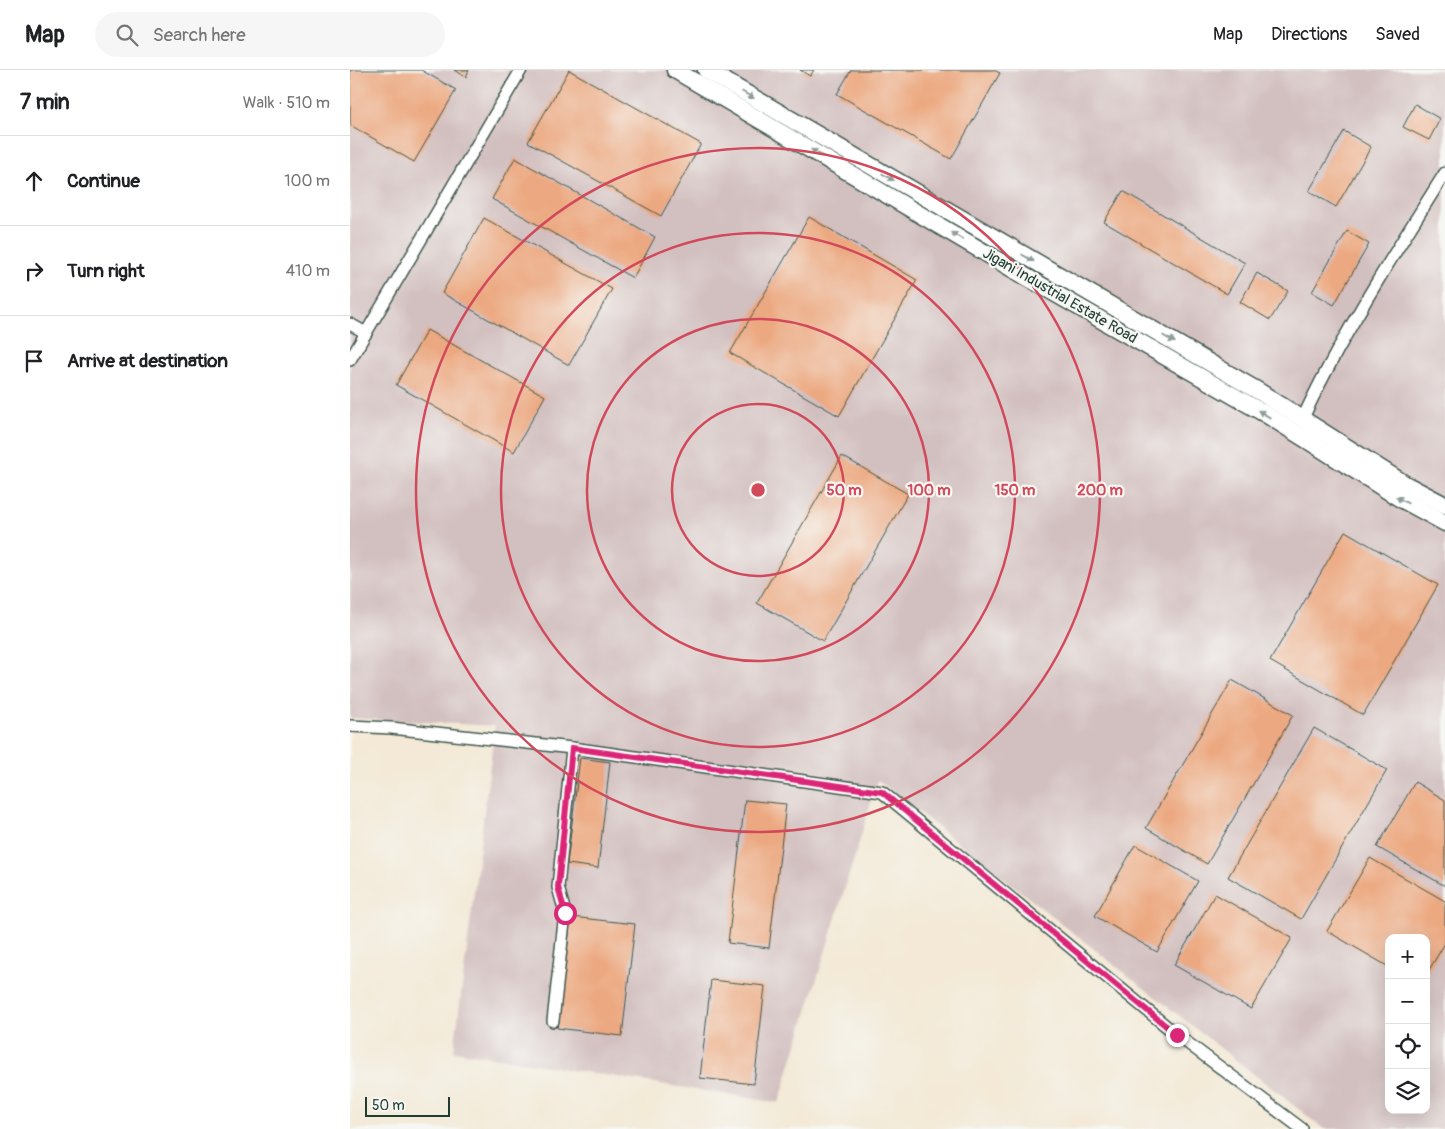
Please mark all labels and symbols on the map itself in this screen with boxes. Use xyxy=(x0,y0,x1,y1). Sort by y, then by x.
one-way arrow xyxy=(741,90,754,99)
one-way arrow xyxy=(811,149,824,158)
one-way arrow xyxy=(881,172,894,181)
one-way arrow xyxy=(951,231,964,240)
street label: Jigani Industrial Estate Road xyxy=(979,244,1141,348)
one-way arrow xyxy=(1022,254,1035,263)
one-way arrow xyxy=(1163,335,1176,344)
one-way arrow xyxy=(1258,409,1271,418)
centre of rings xyxy=(749,481,767,499)
text: 50 m xyxy=(827,481,861,500)
text: 100 m xyxy=(908,481,950,500)
text: 150 m xyxy=(995,481,1035,500)
text: 200 m xyxy=(1077,481,1123,500)
one-way arrow xyxy=(1396,495,1409,504)
route start xyxy=(554,902,577,925)
route end xyxy=(1166,1024,1189,1047)
scale bar xyxy=(365,1094,450,1117)

